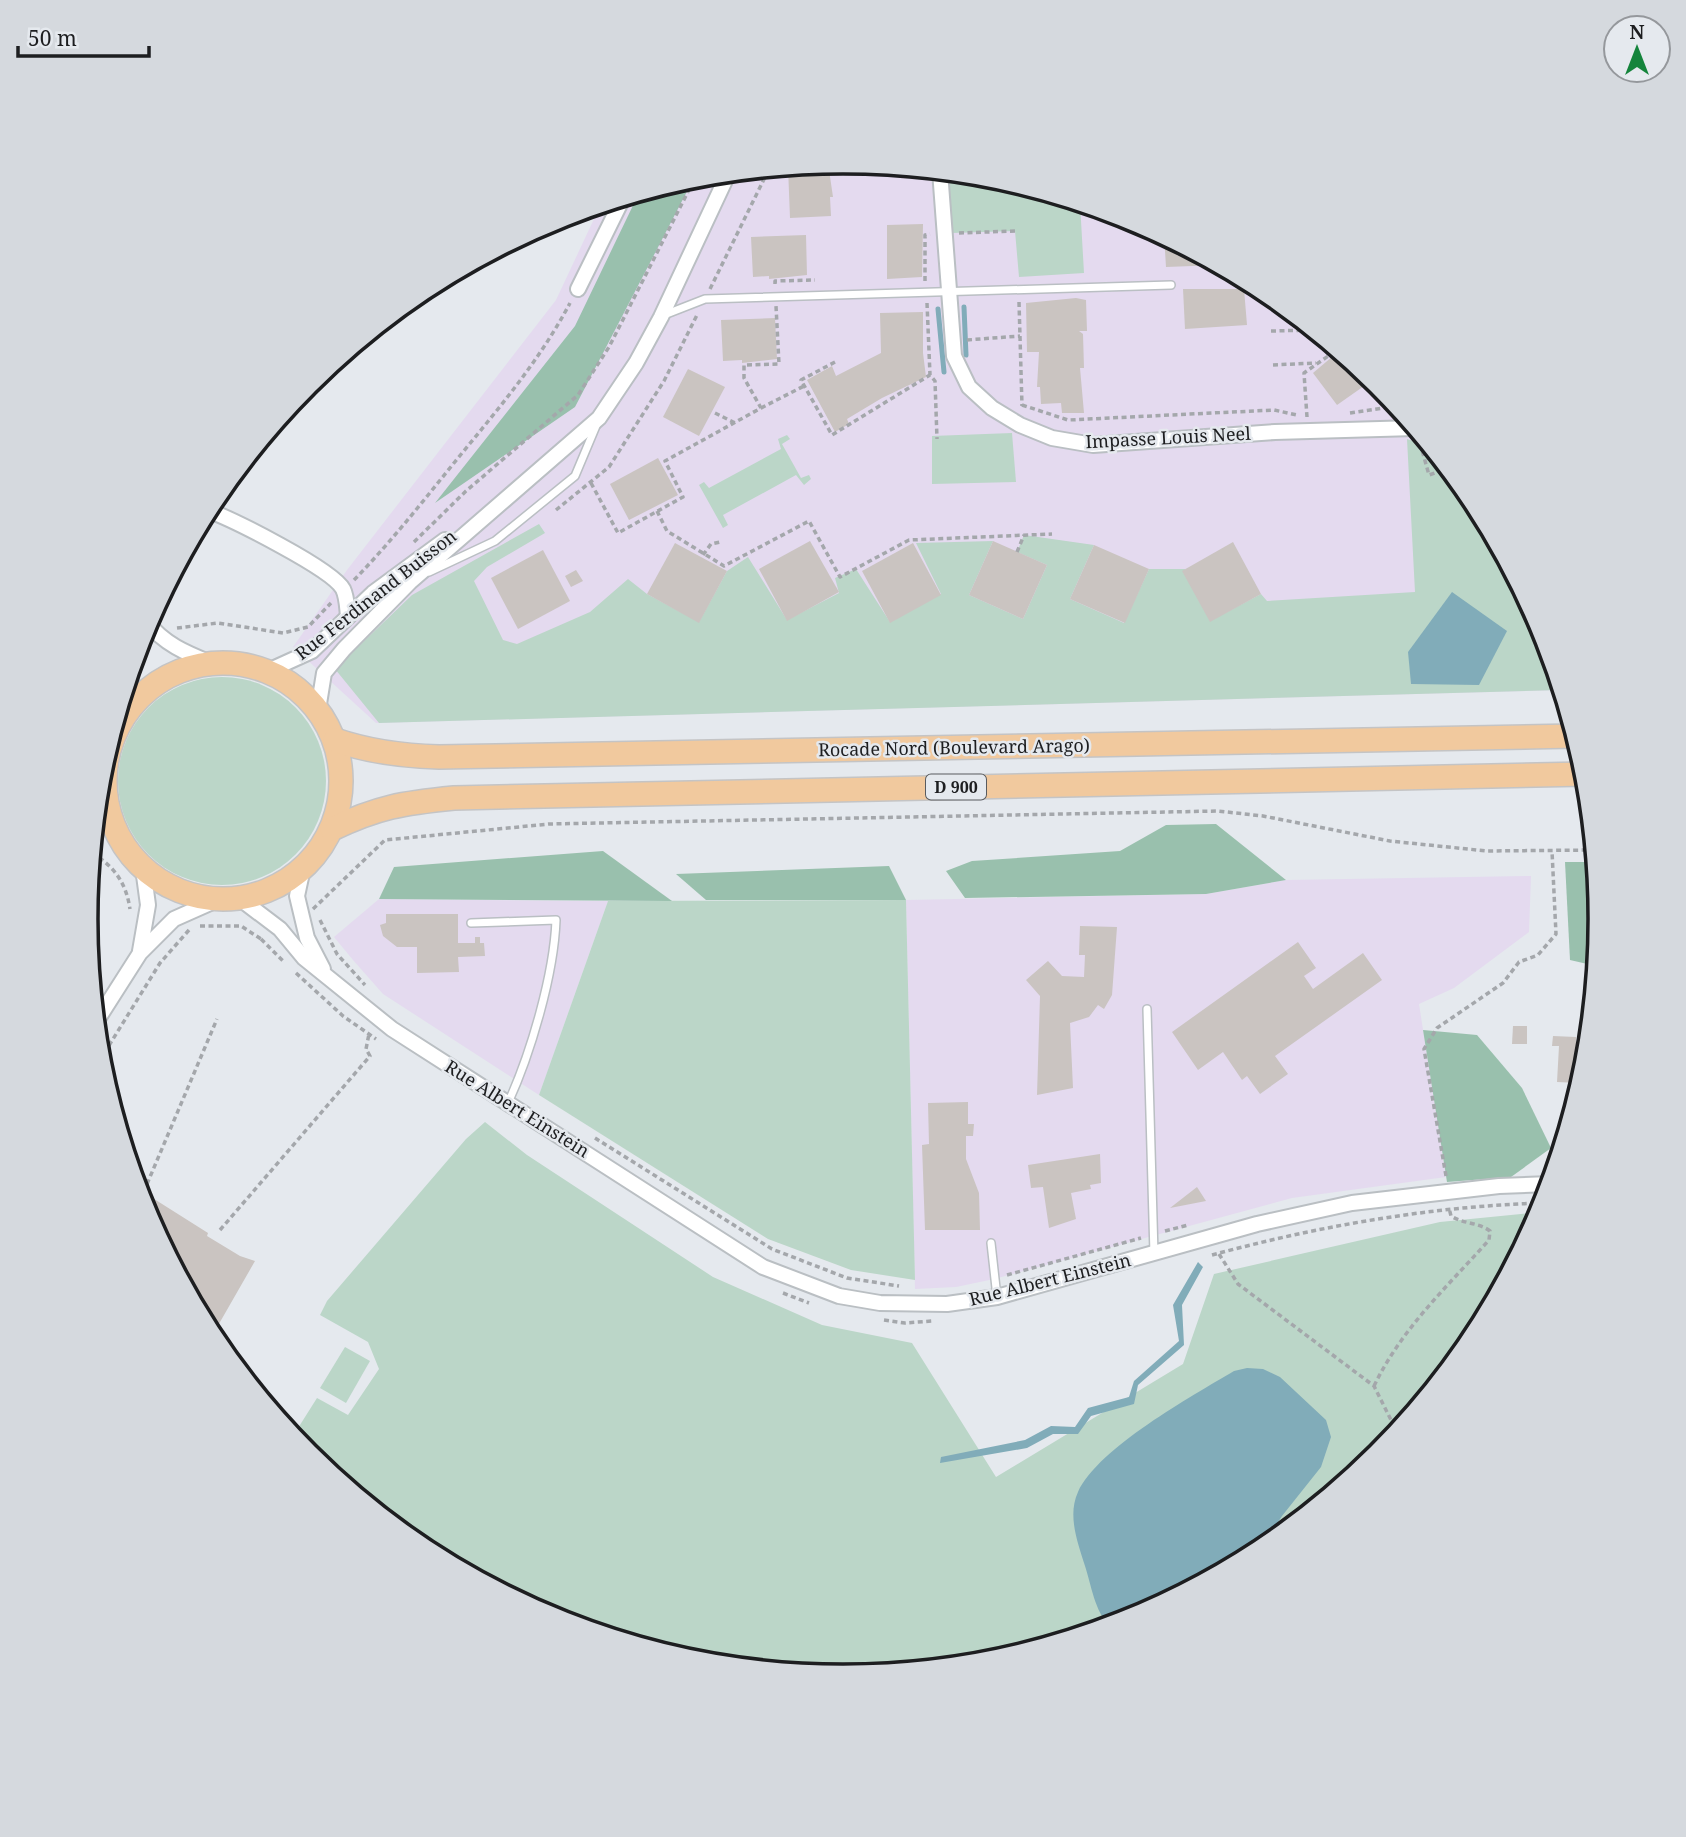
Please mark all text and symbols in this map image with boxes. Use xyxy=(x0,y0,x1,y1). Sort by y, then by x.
scale bar xyxy=(18,14,149,58)
north arrow xyxy=(1602,14,1672,84)
text: N xyxy=(1630,19,1645,45)
text: 50 m xyxy=(28,24,77,52)
street label: Impasse Louis Neel xyxy=(1085,421,1252,453)
street label: Rue Ferdinand Buisson xyxy=(290,523,461,665)
street label: Rocade Nord (Boulevard Arago) xyxy=(818,733,1090,761)
road number: D 900 xyxy=(926,774,986,800)
street label: Rue Albert Einstein xyxy=(441,1054,595,1163)
street label: Rue Albert Einstein xyxy=(966,1247,1134,1311)

